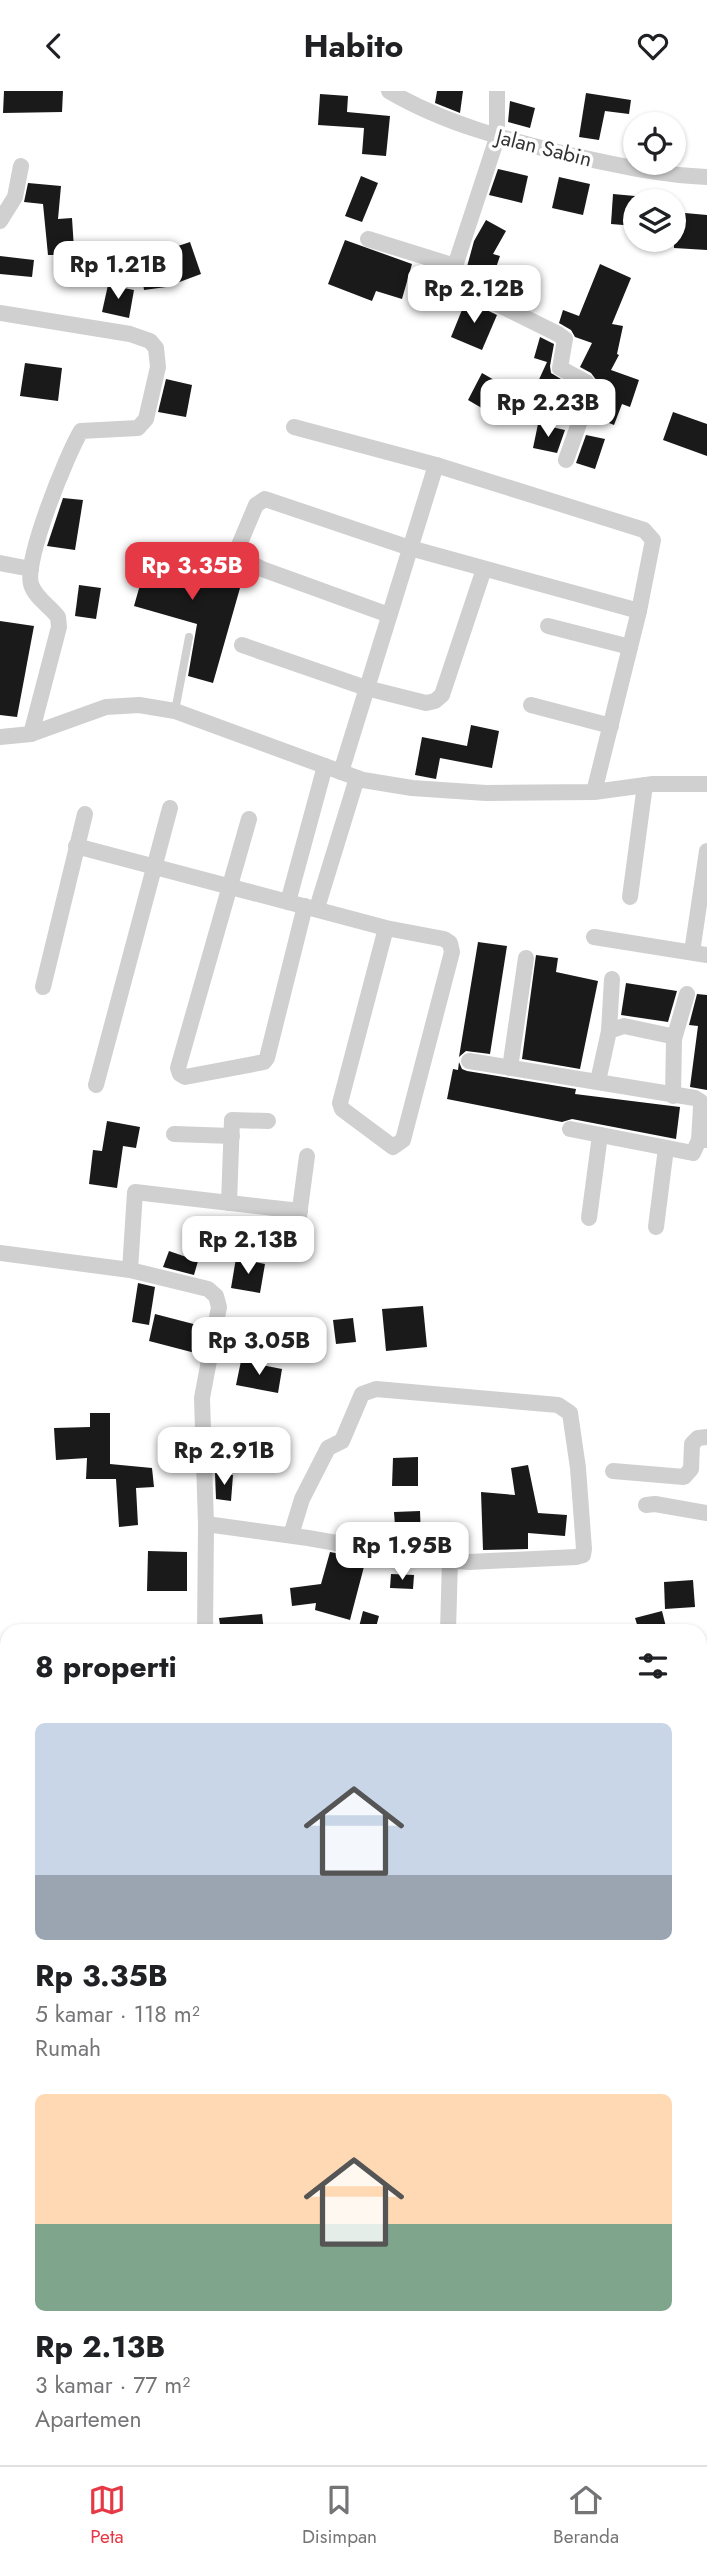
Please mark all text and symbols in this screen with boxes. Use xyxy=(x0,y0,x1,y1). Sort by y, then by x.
text: Habito xyxy=(303,23,404,69)
icon: back xyxy=(35,27,73,65)
icon: heart xyxy=(634,27,672,65)
map controls xyxy=(623,112,686,252)
button: locate xyxy=(623,112,686,175)
street label: Jalan Sabin xyxy=(490,121,595,174)
button: layers xyxy=(623,189,686,252)
pin: Rp 1.21B xyxy=(46,241,190,301)
text: Rp 1.21B xyxy=(69,247,167,281)
pin: Rp 2.12B xyxy=(402,265,546,325)
text: Rp 2.12B xyxy=(424,271,524,305)
pin: Rp 2.23B xyxy=(476,379,620,439)
text: Rp 2.23B xyxy=(496,385,600,419)
pin: Rp 3.35B xyxy=(120,543,264,602)
text: Rp 3.35B xyxy=(141,548,243,582)
pin: Rp 2.13B xyxy=(176,1217,320,1276)
text: Rp 2.13B xyxy=(198,1222,298,1256)
pin: Rp 3.05B xyxy=(187,1317,331,1377)
text: Rp 3.05B xyxy=(208,1323,310,1357)
pin: Rp 2.91B xyxy=(152,1427,296,1487)
text: Rp 2.91B xyxy=(174,1433,274,1467)
pin: Rp 1.95B xyxy=(330,1523,474,1582)
text: Rp 1.95B xyxy=(352,1528,452,1562)
text: 8 properti xyxy=(35,1645,177,1688)
icon: filters xyxy=(634,1647,672,1685)
icon: home xyxy=(291,1768,417,1894)
text: Rp 3.35B xyxy=(35,1954,168,1997)
text: 5 kamar · 118 m² xyxy=(35,1997,200,2031)
text: Rumah xyxy=(35,2031,101,2065)
icon: home xyxy=(291,2139,417,2265)
text: Rp 2.13B xyxy=(35,2325,165,2368)
text: 3 kamar · 77 m² xyxy=(35,2368,190,2402)
text: Apartemen xyxy=(35,2402,141,2436)
tab: Peta xyxy=(88,2481,126,2550)
tab: Disimpan xyxy=(302,2481,377,2550)
tab: Beranda xyxy=(553,2481,619,2550)

